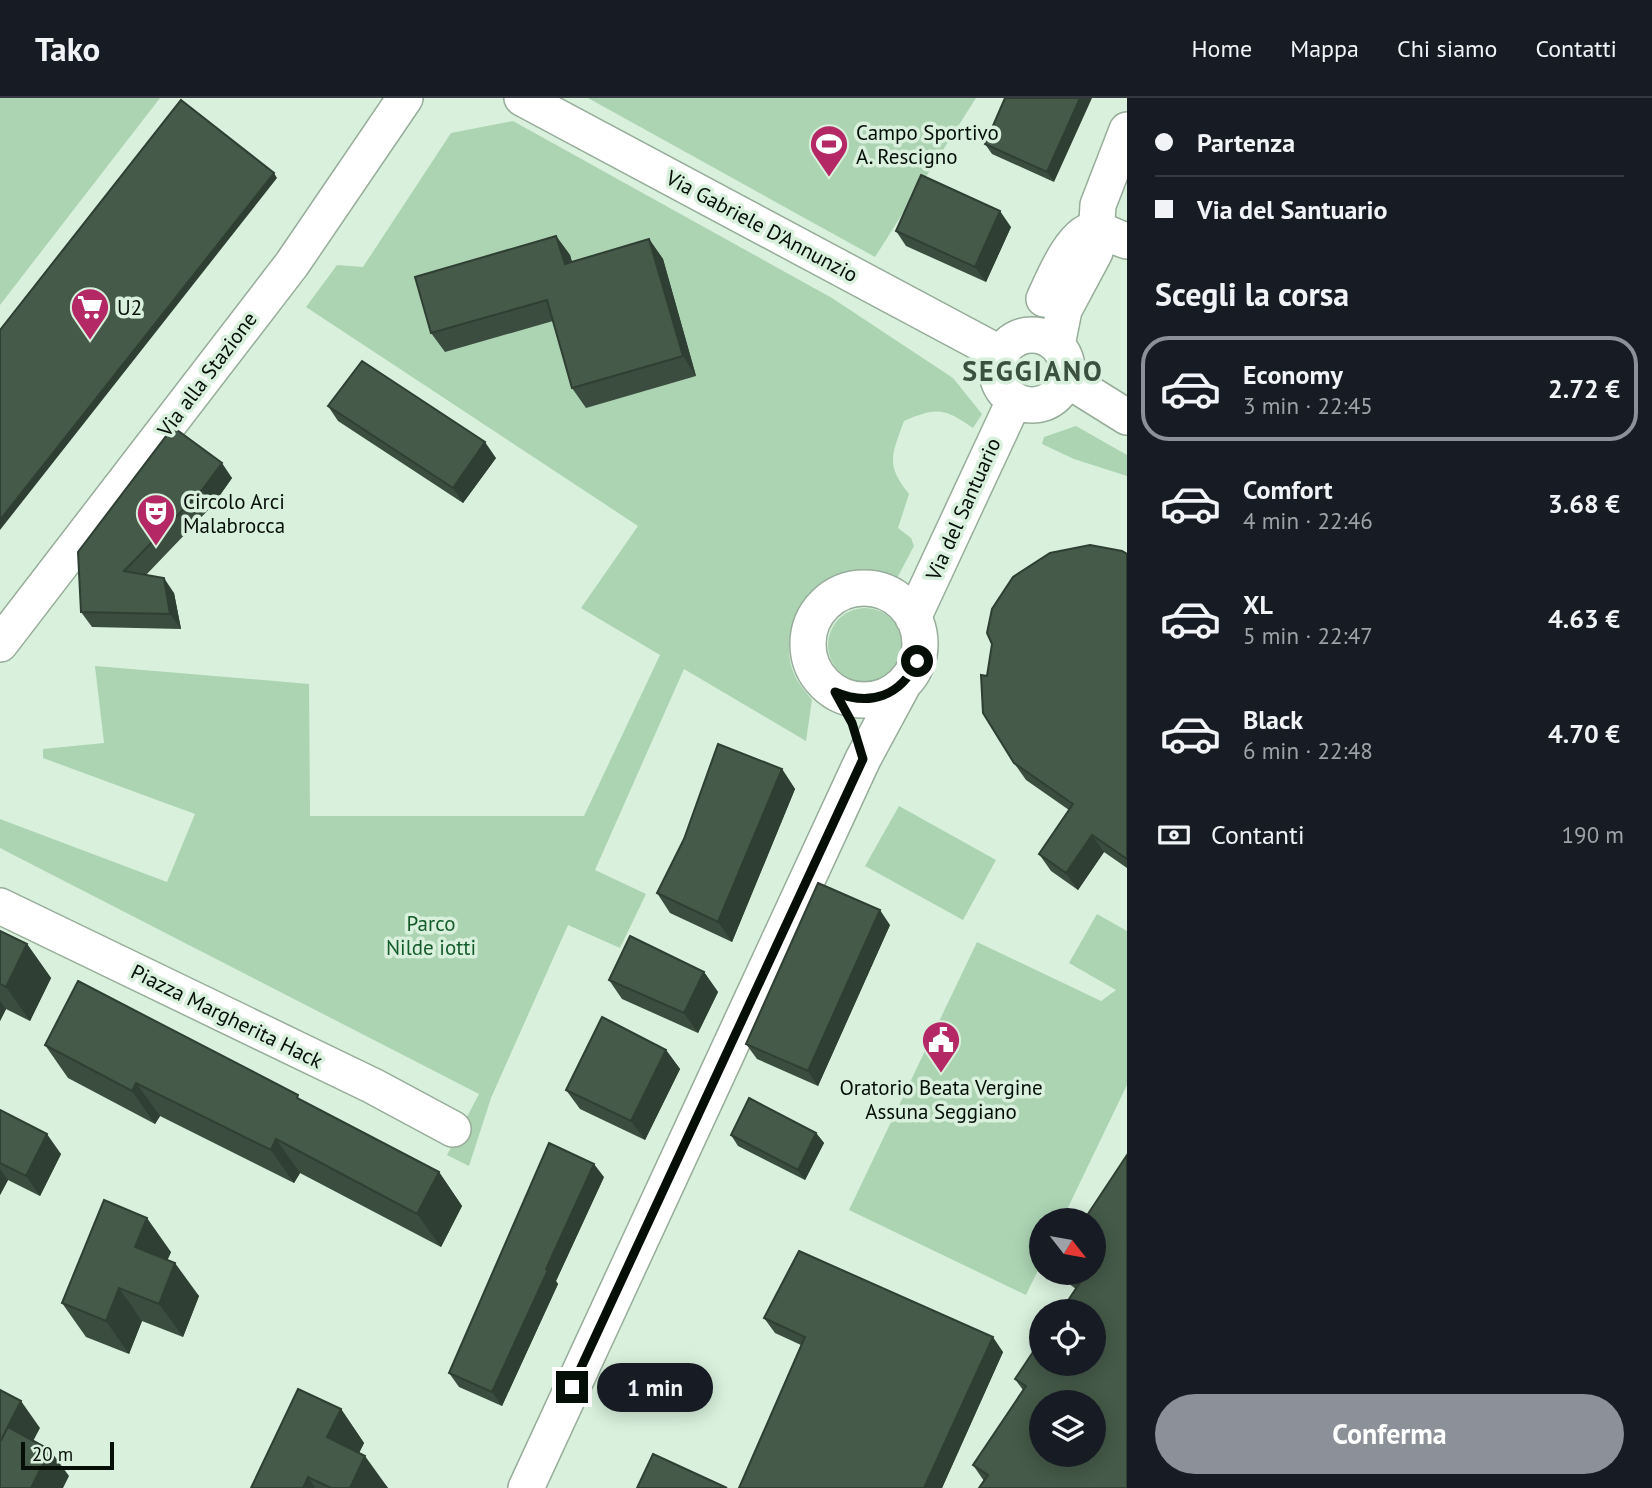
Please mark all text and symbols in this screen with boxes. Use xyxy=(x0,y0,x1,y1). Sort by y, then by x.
text: Tako xyxy=(35,27,100,70)
text: Home xyxy=(1191,33,1252,64)
text: Mappa xyxy=(1290,33,1359,64)
text: Chi siamo xyxy=(1397,33,1497,64)
text: Contatti xyxy=(1535,33,1617,64)
place label: Campo Sportivo A. Rescigno xyxy=(856,119,999,170)
sports icon: Campo Sportivo A. Rescigno xyxy=(808,123,850,178)
text: Partenza xyxy=(1197,126,1295,159)
street label: Via Gabriele D'Annunzio xyxy=(661,164,862,288)
text: Via del Santuario xyxy=(1197,193,1387,226)
text: Scegli la corsa xyxy=(1155,273,1349,315)
supermarket icon: U2 xyxy=(69,286,111,341)
place label: U2 xyxy=(117,294,142,321)
street label: Via alla Stazione xyxy=(151,306,263,443)
district label: SEGGIANO xyxy=(962,352,1104,389)
icon: car xyxy=(1159,357,1222,420)
text: Economy xyxy=(1243,358,1343,391)
text: 2.72 € xyxy=(1548,372,1620,405)
text: 3 min · 22:45 xyxy=(1243,391,1373,420)
street label: Via del Santuario xyxy=(919,434,1006,585)
icon: car xyxy=(1159,472,1222,535)
text: Comfort xyxy=(1243,473,1333,506)
text: 3.68 € xyxy=(1548,487,1620,520)
place label: Circolo Arci Malabrocca xyxy=(183,488,285,539)
theatre icon: Circolo Arci Malabrocca xyxy=(135,492,177,547)
text: 4 min · 22:46 xyxy=(1243,506,1373,535)
icon: car xyxy=(1159,587,1222,650)
text: XL xyxy=(1243,588,1273,621)
text: 4.63 € xyxy=(1548,602,1620,635)
text: 5 min · 22:47 xyxy=(1243,621,1373,650)
route start xyxy=(901,645,933,677)
icon: car xyxy=(1159,702,1222,765)
text: Black xyxy=(1243,703,1303,736)
text: 4.70 € xyxy=(1548,717,1620,750)
text: 6 min · 22:48 xyxy=(1243,736,1373,765)
icon: cash xyxy=(1155,816,1193,854)
text: Contanti xyxy=(1211,818,1305,851)
text: 190 m xyxy=(1562,820,1624,849)
park label: Parco Nilde iotti xyxy=(386,910,476,961)
street label: Piazza Margherita Hack xyxy=(127,958,327,1074)
public building icon: Oratorio Beata Vergine Assuna Seggiano xyxy=(920,1019,962,1074)
place label: Oratorio Beata Vergine Assuna Seggiano xyxy=(839,1074,1043,1125)
north arrow xyxy=(1029,1208,1106,1284)
map controls xyxy=(1029,1208,1106,1467)
button: locate xyxy=(1029,1299,1106,1376)
callout: 1 min xyxy=(596,1362,712,1412)
route end xyxy=(556,1371,588,1403)
text: 1 min xyxy=(627,1373,683,1402)
button: layers xyxy=(1029,1390,1106,1467)
button: Conferma xyxy=(1155,1394,1624,1474)
scale bar xyxy=(21,1439,114,1471)
text: 20 m xyxy=(32,1442,73,1466)

